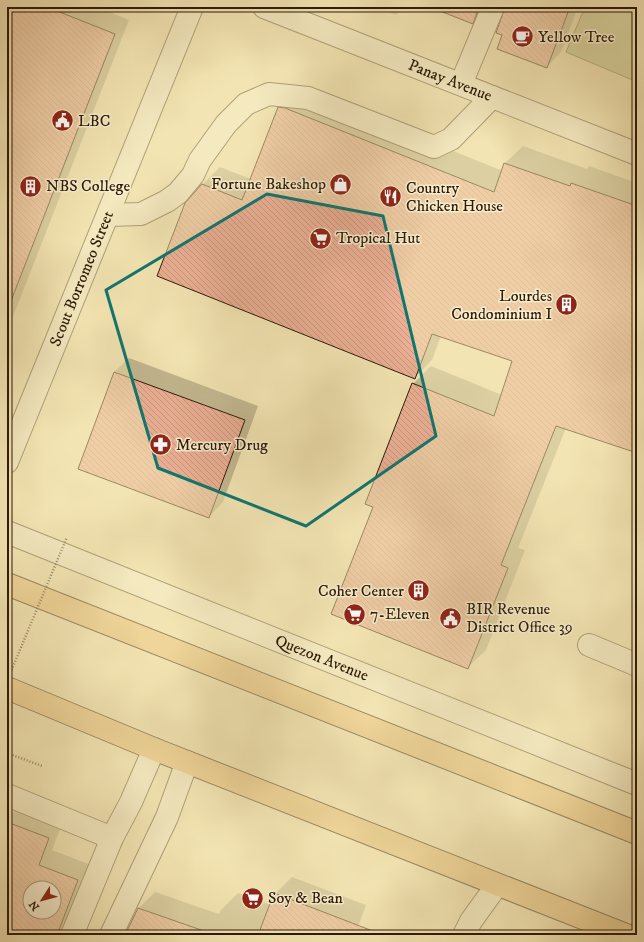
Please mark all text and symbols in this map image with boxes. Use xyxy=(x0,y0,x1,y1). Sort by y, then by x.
cafe icon: Yellow Tree xyxy=(510,24,536,50)
place label: Yellow Tree xyxy=(538,27,615,47)
street label: Panay Avenue xyxy=(405,55,495,106)
public building icon: LBC xyxy=(49,108,75,134)
place label: LBC xyxy=(78,111,110,131)
shop icon: Fortune Bakeshop xyxy=(328,171,354,197)
building icon: NBS College xyxy=(18,173,44,199)
place label: Fortune Bakeshop xyxy=(211,174,326,194)
place label: NBS College xyxy=(46,176,130,196)
place label: Country Chicken House xyxy=(406,178,503,216)
restaurant icon: Country Chicken House xyxy=(377,184,403,210)
street label: Scout Borromeo Street xyxy=(45,208,118,349)
supermarket icon: Tropical Hut xyxy=(308,225,334,251)
place label: Tropical Hut xyxy=(336,228,420,248)
place label: Lourdes Condominium I xyxy=(451,286,552,324)
building icon: Lourdes Condominium I xyxy=(554,292,580,318)
pharmacy icon: Mercury Drug xyxy=(148,432,174,458)
place label: Mercury Drug xyxy=(176,435,268,455)
building icon: Coher Center xyxy=(406,578,432,604)
place label: Coher Center xyxy=(318,581,404,601)
place label: BIR Revenue District Office 39 xyxy=(466,599,573,637)
supermarket icon: 7-Eleven xyxy=(342,601,368,627)
place label: 7-Eleven xyxy=(370,604,430,624)
public building icon: BIR Revenue District Office 39 xyxy=(437,605,463,631)
street label: Quezon Avenue xyxy=(272,630,372,686)
north arrow xyxy=(22,880,62,920)
supermarket icon: Soy & Bean xyxy=(239,885,265,911)
place label: Soy & Bean xyxy=(268,888,343,908)
text: N xyxy=(26,898,43,913)

